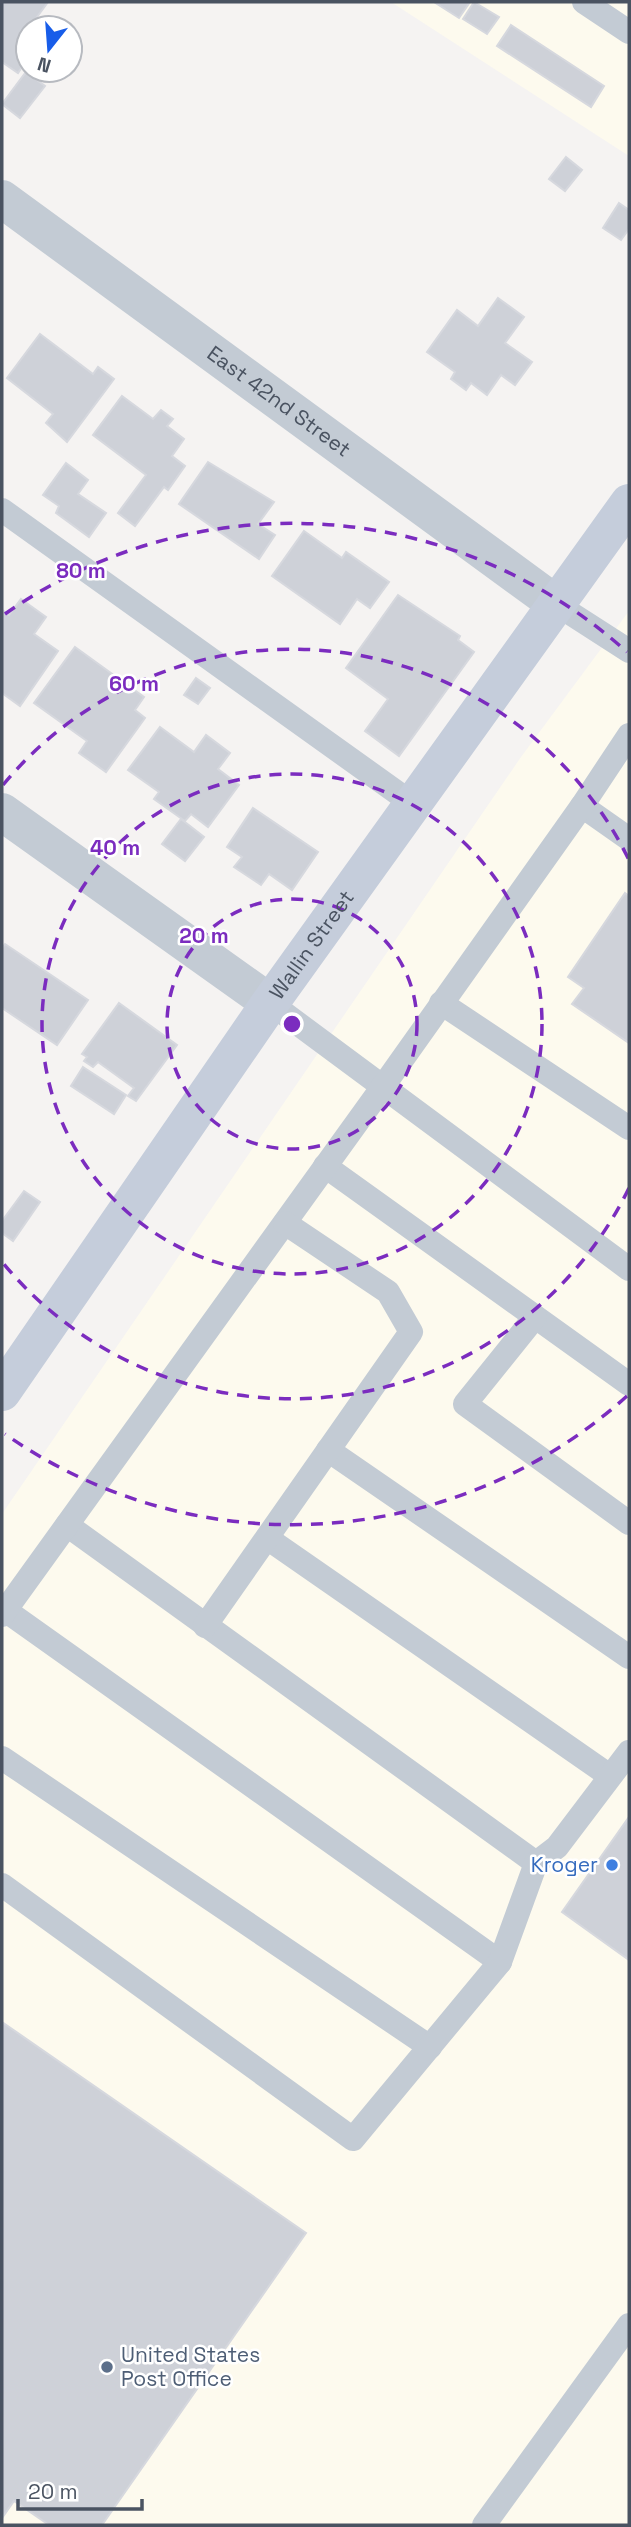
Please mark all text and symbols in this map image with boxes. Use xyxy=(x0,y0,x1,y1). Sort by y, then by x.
north arrow xyxy=(14,14,84,84)
text: N xyxy=(34,51,54,79)
street label: East 42nd Street xyxy=(202,339,356,463)
text: 80 m xyxy=(56,557,106,584)
text: 60 m xyxy=(109,670,159,697)
text: 40 m xyxy=(90,834,140,861)
street label: Wallin Street xyxy=(263,885,360,1004)
text: 20 m xyxy=(179,922,229,949)
centre of rings xyxy=(280,1012,304,1036)
place label: Kroger xyxy=(531,1851,598,1878)
marker: Kroger xyxy=(604,1857,620,1873)
place label: United States Post Office xyxy=(121,2341,260,2392)
marker: United States Post Office xyxy=(99,2359,115,2375)
scale bar xyxy=(18,2468,142,2512)
text: 20 m xyxy=(28,2478,78,2505)

